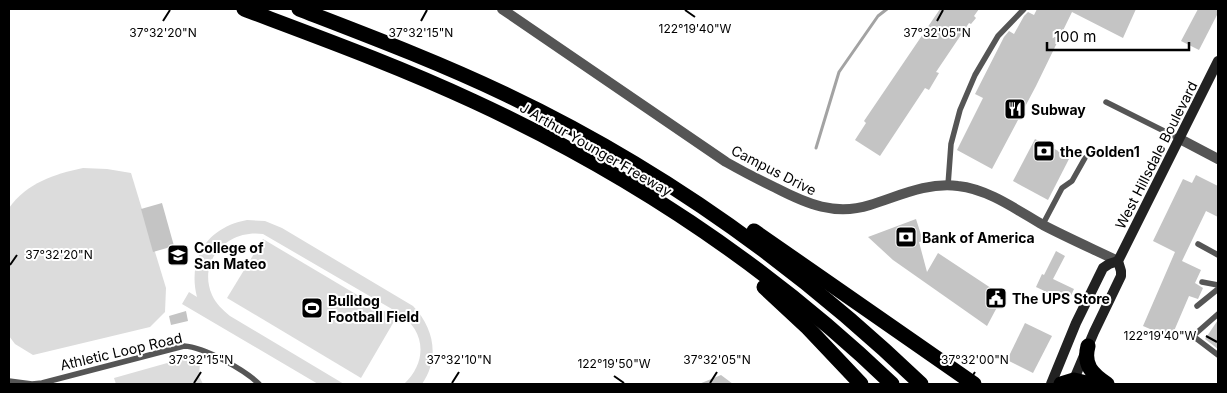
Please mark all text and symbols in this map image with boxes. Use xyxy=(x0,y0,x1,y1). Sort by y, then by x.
scale bar xyxy=(1047,20,1190,52)
text: 122°19'40"W xyxy=(659,21,732,36)
text: 37°32'20"N xyxy=(129,25,197,40)
text: 37°32'15"N xyxy=(389,25,453,40)
text: 37°32'05"N xyxy=(903,25,971,40)
text: 100 m xyxy=(1054,27,1096,46)
street label: West Hillsdale Boulevard xyxy=(1111,78,1201,232)
restaurant icon: Subway xyxy=(1003,97,1027,121)
street label: J Arthur Younger Freeway xyxy=(517,98,675,200)
place label: Subway xyxy=(1031,101,1086,118)
bank icon: the Golden1 xyxy=(1032,139,1056,163)
street label: Campus Drive xyxy=(729,141,819,199)
place label: the Golden1 xyxy=(1060,143,1140,160)
bank icon: Bank of America xyxy=(894,225,918,249)
place label: Bank of America xyxy=(922,229,1035,246)
place label: College of San Mateo xyxy=(194,239,267,272)
school or university icon: College of San Mateo xyxy=(166,243,190,267)
text: 37°32'20"N xyxy=(25,247,93,262)
public building icon: The UPS Store xyxy=(984,286,1008,310)
place label: The UPS Store xyxy=(1012,290,1110,307)
place label: Bulldog Football Field xyxy=(328,292,419,325)
sports icon: Bulldog Football Field xyxy=(300,296,324,320)
text: 122°19'40"W xyxy=(1124,328,1197,343)
street label: Athletic Loop Road xyxy=(58,329,184,373)
text: 37°32'15"N xyxy=(169,352,233,367)
text: 37°32'10"N xyxy=(426,352,492,367)
text: 37°32'05"N xyxy=(683,352,751,367)
text: 37°32'00"N xyxy=(941,352,1009,367)
text: 122°19'50"W xyxy=(577,356,651,371)

